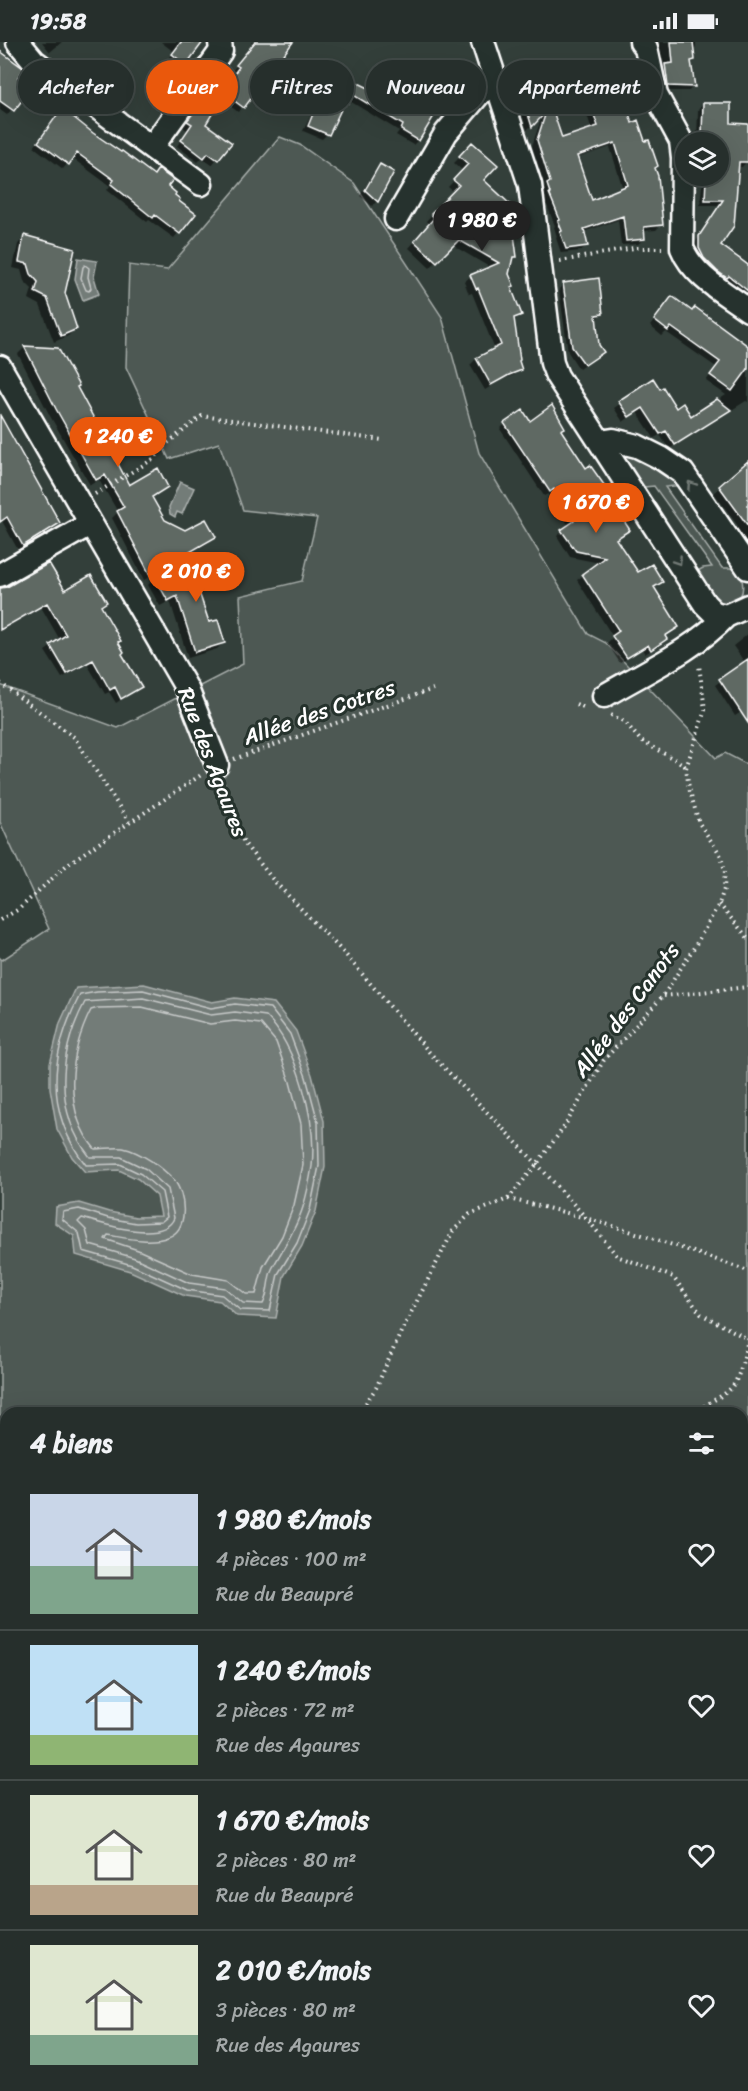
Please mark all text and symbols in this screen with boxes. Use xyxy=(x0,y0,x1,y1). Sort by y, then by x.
text: 19:58 xyxy=(30,2,86,41)
chip: Acheter xyxy=(18,60,134,114)
chip: Louer xyxy=(146,60,238,114)
chip: Filtres xyxy=(250,60,354,114)
chip: Nouveau xyxy=(366,60,486,114)
chip: Appartement xyxy=(498,60,662,114)
map controls xyxy=(675,132,729,186)
button: layers xyxy=(675,132,729,186)
pin: 1 980 € xyxy=(427,201,537,252)
text: 1 980 € xyxy=(447,203,517,238)
pin: 1 240 € xyxy=(63,417,173,468)
text: 1 240 € xyxy=(84,419,152,454)
one-way arrow xyxy=(687,481,698,492)
pin: 1 670 € xyxy=(541,483,651,534)
text: 1 670 € xyxy=(562,485,630,520)
pin: 2 010 € xyxy=(141,552,251,603)
text: 2 010 € xyxy=(161,554,231,589)
one-way arrow xyxy=(671,555,682,566)
street label: Allée des Cotres xyxy=(237,667,401,757)
street label: Rue des Agaures xyxy=(166,681,260,844)
street label: Allée des Canots xyxy=(561,933,691,1087)
text: 4 biens xyxy=(30,1420,113,1466)
icon: filters xyxy=(685,1427,718,1460)
text: 1 980 €/mois xyxy=(216,1496,371,1542)
icon: home xyxy=(78,1518,150,1590)
icon: heart xyxy=(685,1538,718,1571)
text: 4 pièces · 100 m² xyxy=(216,1542,367,1577)
text: Rue du Beaupré xyxy=(216,1577,354,1612)
text: 1 240 €/mois xyxy=(216,1647,371,1693)
icon: home xyxy=(78,1669,150,1741)
icon: heart xyxy=(685,1689,718,1722)
text: 2 pièces · 72 m² xyxy=(216,1693,355,1728)
text: Rue des Agaures xyxy=(216,1728,360,1763)
text: 1 670 €/mois xyxy=(216,1797,369,1843)
icon: home xyxy=(78,1819,150,1891)
icon: heart xyxy=(685,1839,718,1872)
text: 2 pièces · 80 m² xyxy=(216,1843,356,1878)
text: Rue du Beaupré xyxy=(216,1878,354,1913)
text: 2 010 €/mois xyxy=(216,1947,371,1993)
icon: home xyxy=(78,1969,150,2041)
icon: heart xyxy=(685,1989,718,2022)
text: 3 pièces · 80 m² xyxy=(216,1993,356,2028)
text: Rue des Agaures xyxy=(216,2028,360,2063)

